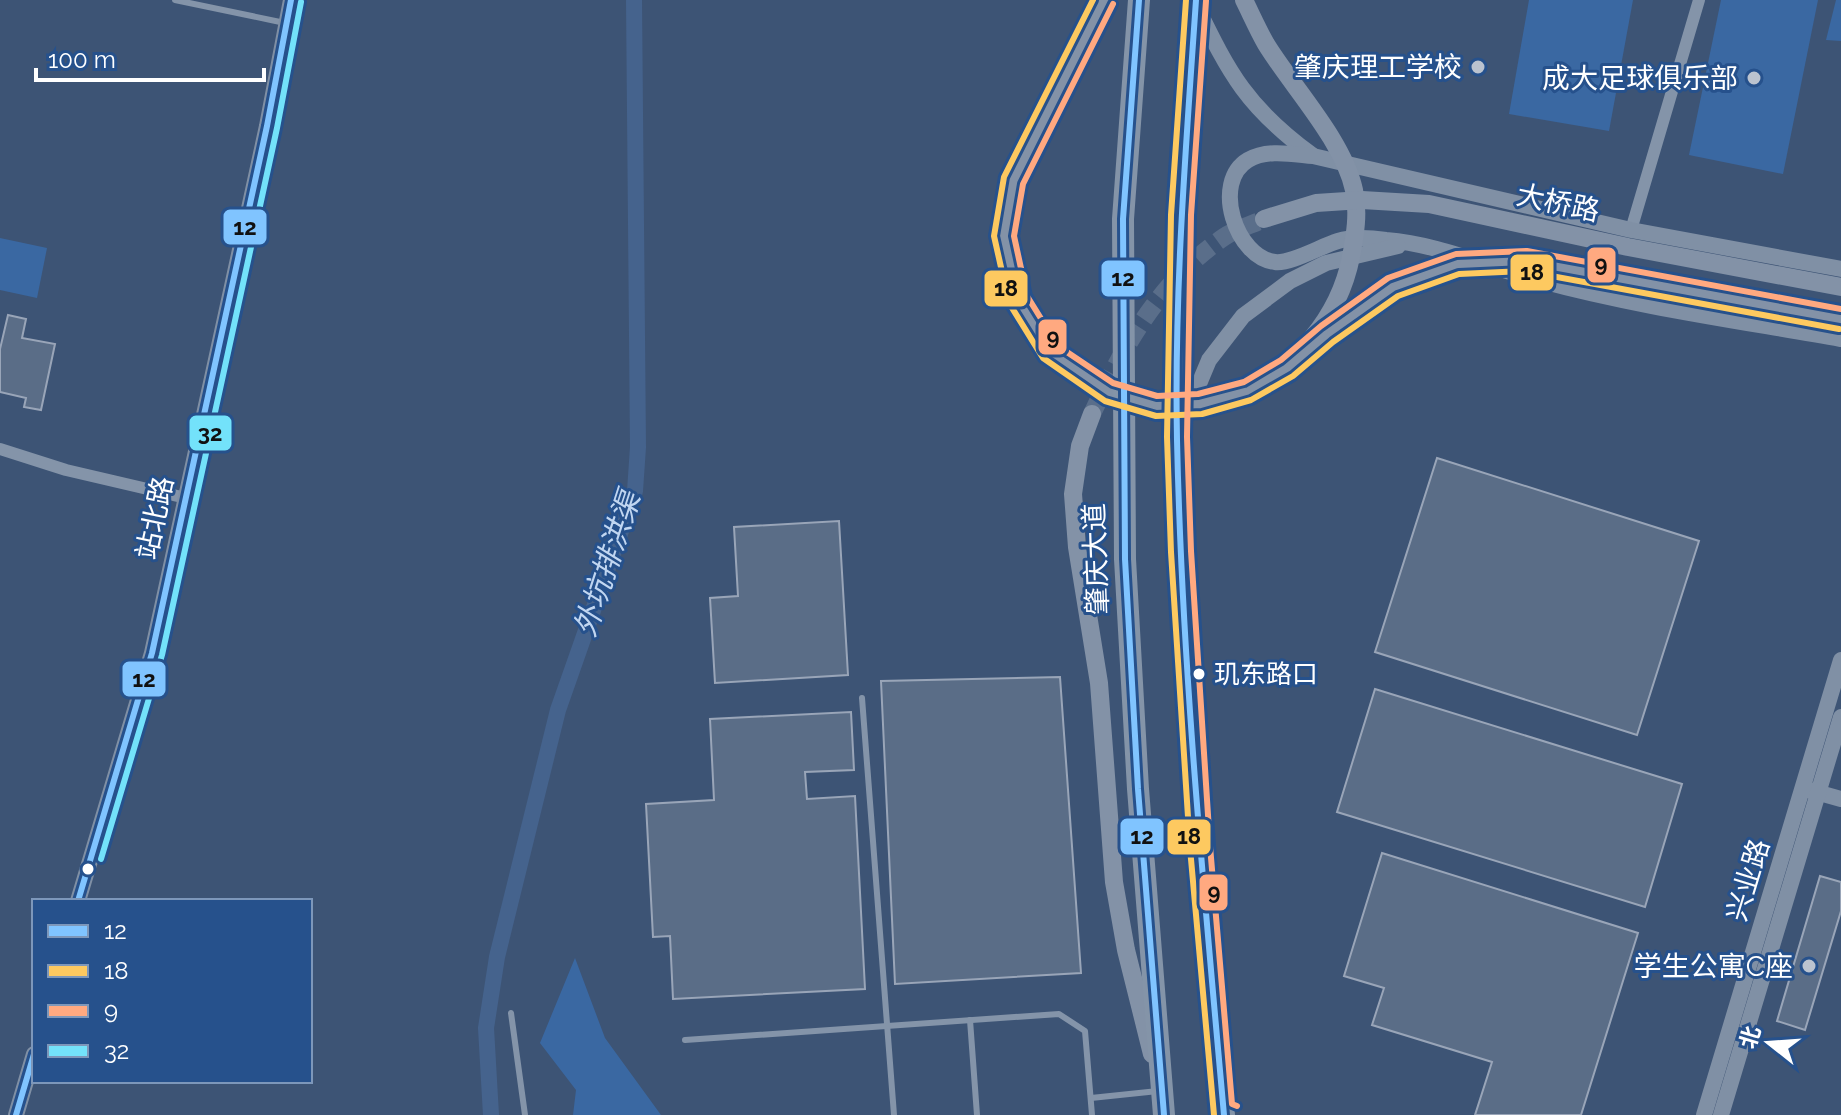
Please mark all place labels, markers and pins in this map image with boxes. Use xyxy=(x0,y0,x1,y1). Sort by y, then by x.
place label: 肇庆理工学校 xyxy=(1294,51,1462,84)
marker: 肇庆理工学校 xyxy=(1469,58,1487,76)
place label: 成大足球俱乐部 xyxy=(1542,62,1738,95)
marker: 成大足球俱乐部 xyxy=(1745,69,1763,87)
place label: 玑东路口 xyxy=(1214,659,1318,689)
marker: 玑东路口 xyxy=(1191,666,1207,682)
unlabelled marker xyxy=(80,861,96,877)
place label: 学生公寓C座 xyxy=(1634,950,1793,983)
marker: 学生公寓C座 xyxy=(1800,957,1818,975)

